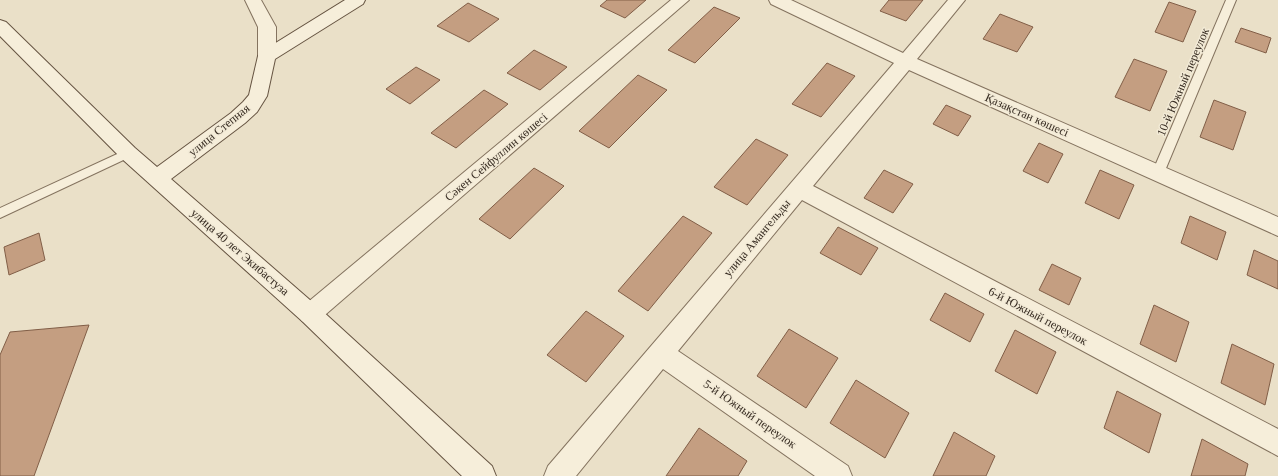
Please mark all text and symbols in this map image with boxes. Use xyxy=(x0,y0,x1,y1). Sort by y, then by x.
street label: 10-й Южный переулок xyxy=(1154,26,1212,138)
street label: Қазақстан көшесі xyxy=(983,90,1072,140)
street label: улица Степная xyxy=(186,101,253,159)
street label: Сәкен Сейфуллин көшесі xyxy=(442,110,551,204)
street label: улица Амангельды xyxy=(721,197,793,279)
street label: улица 40 лет Экибастуза xyxy=(188,206,292,299)
street label: 6-й Южный переулок xyxy=(986,284,1090,348)
street label: 5-й Южный переулок xyxy=(701,377,799,451)

